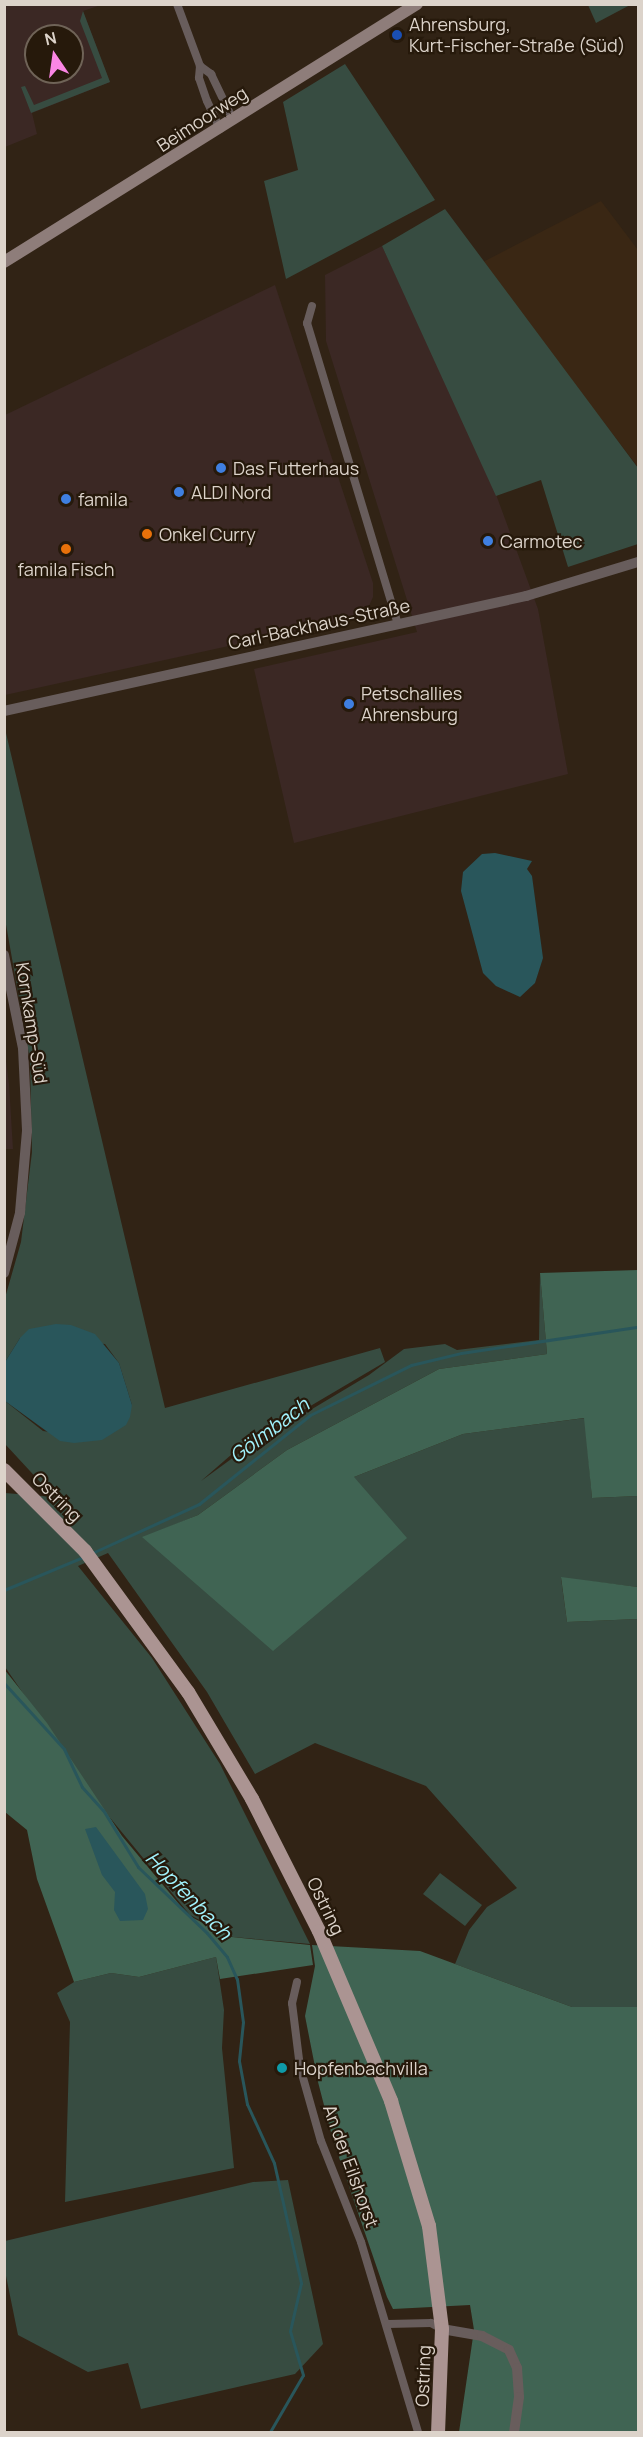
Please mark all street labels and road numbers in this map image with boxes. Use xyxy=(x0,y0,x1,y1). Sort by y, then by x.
street label: Beimoorweg xyxy=(153,82,251,156)
street label: Carl-Backhaus-Straße xyxy=(226,594,412,654)
street label: Kornkamp-Süd xyxy=(12,961,52,1085)
street label: Ostring xyxy=(28,1468,86,1526)
street label: Ostring xyxy=(303,1874,349,1938)
street label: An der Eilshorst xyxy=(319,2102,383,2230)
street label: Ostring xyxy=(411,2345,435,2407)

